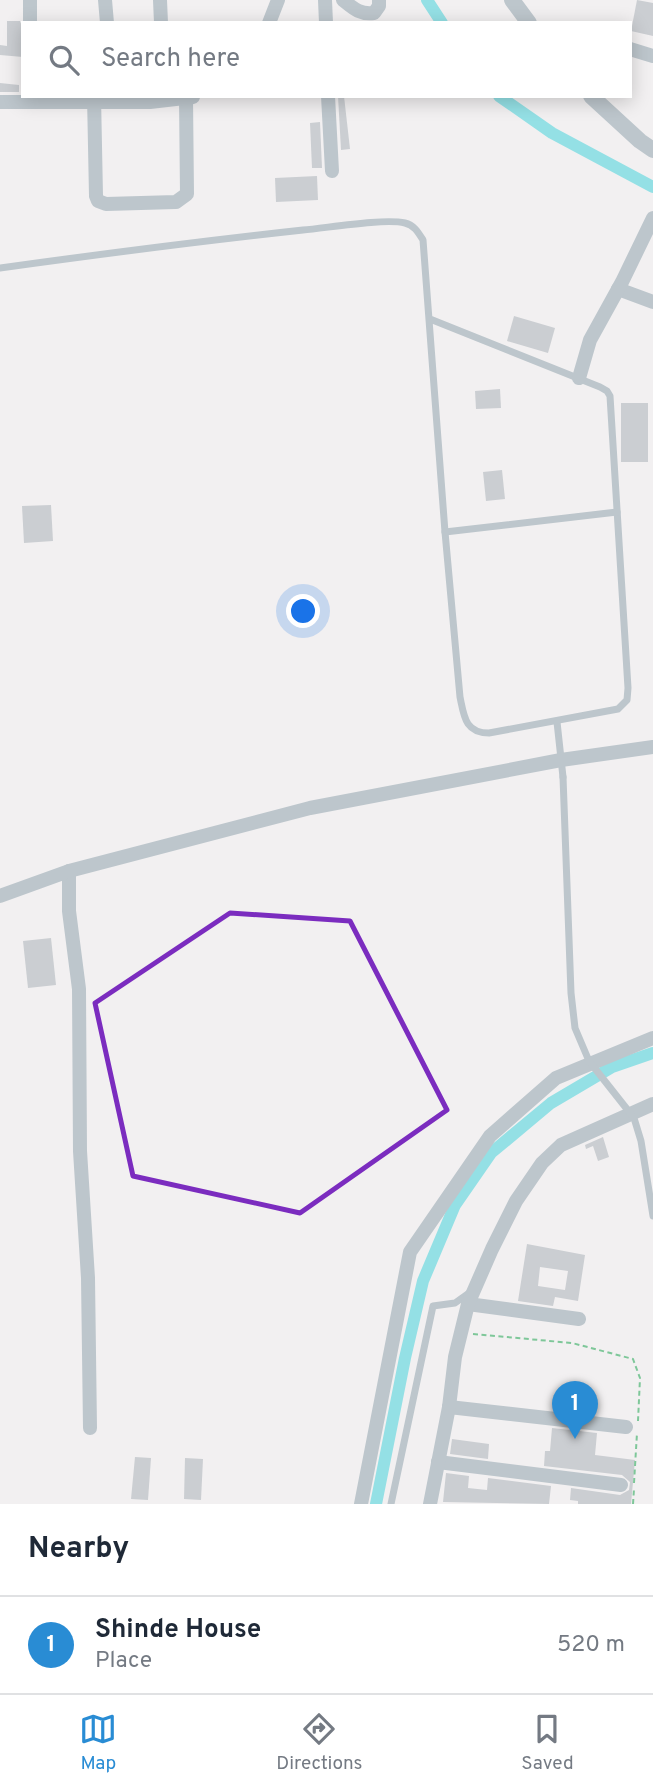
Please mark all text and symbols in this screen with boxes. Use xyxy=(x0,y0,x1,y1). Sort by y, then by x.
search box xyxy=(21,21,632,98)
icon: search xyxy=(45,41,83,79)
text: Search here xyxy=(101,43,240,76)
your location xyxy=(286,594,320,628)
pin: 1 xyxy=(552,1381,598,1439)
text: Nearby xyxy=(28,1531,129,1568)
text: Shinde House xyxy=(95,1614,261,1647)
text: 1 xyxy=(46,1631,56,1660)
text: 520 m xyxy=(557,1631,625,1660)
text: Place xyxy=(95,1647,152,1676)
tab: Map xyxy=(79,1710,117,1776)
tab: Directions xyxy=(276,1710,363,1776)
tab: Saved xyxy=(521,1710,574,1776)

